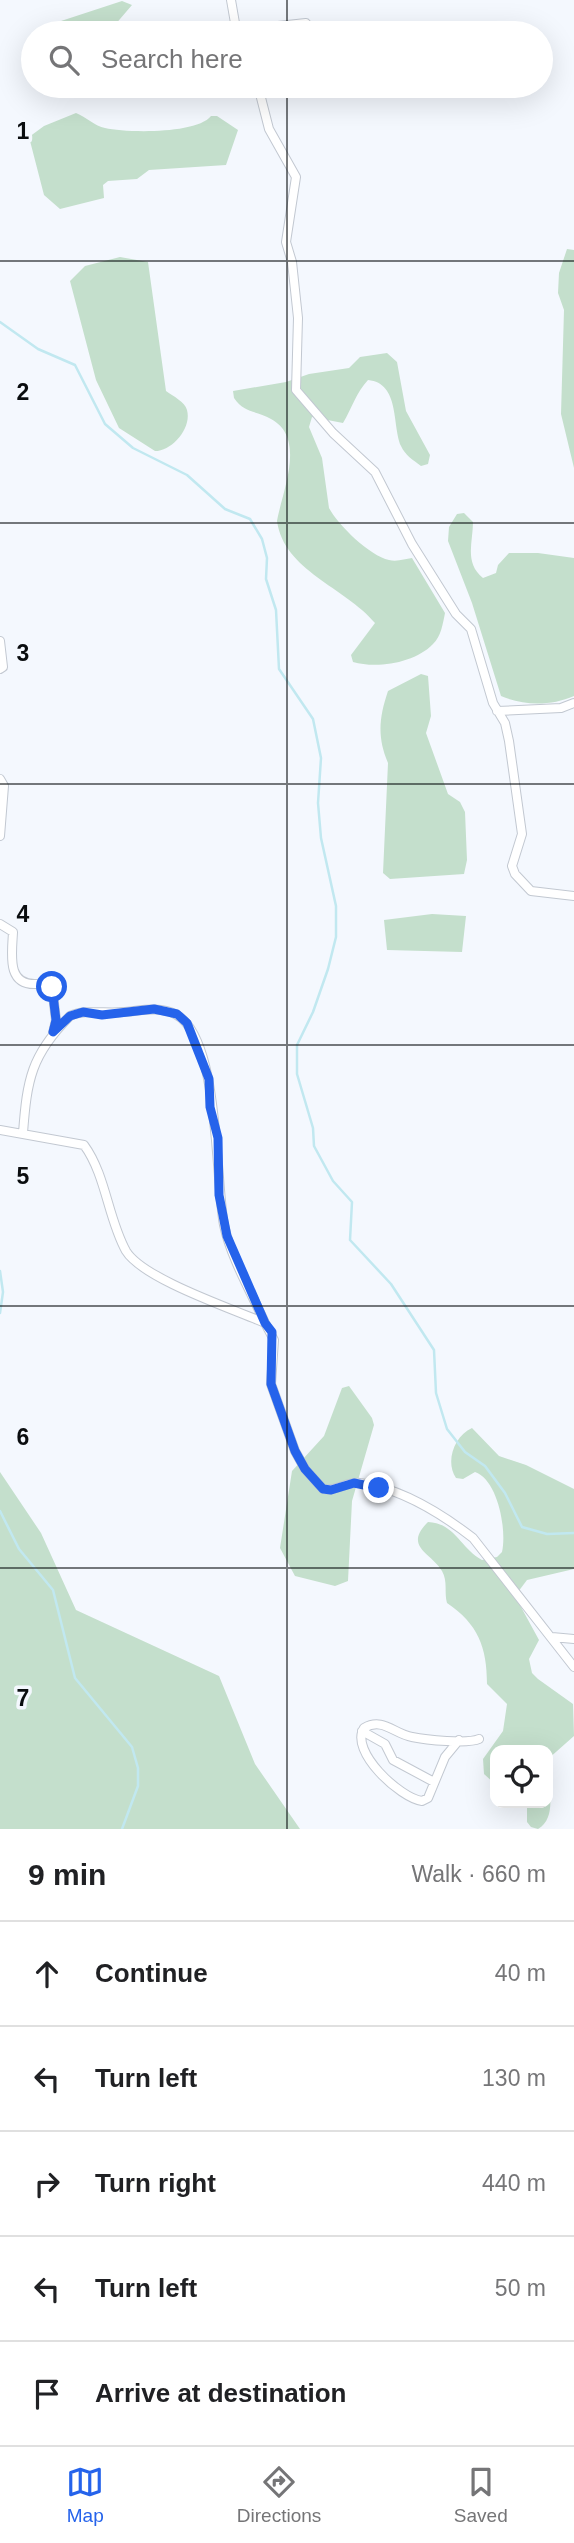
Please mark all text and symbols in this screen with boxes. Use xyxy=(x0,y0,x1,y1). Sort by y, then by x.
search box xyxy=(21,21,553,98)
icon: search xyxy=(45,41,83,79)
text: Search here xyxy=(101,44,243,74)
text: 1 xyxy=(17,118,30,144)
text: 2 xyxy=(17,379,29,405)
text: 3 xyxy=(17,640,29,666)
text: 4 xyxy=(17,901,30,927)
route start xyxy=(36,971,67,1002)
text: 5 xyxy=(17,1163,30,1189)
text: 6 xyxy=(17,1424,29,1450)
route end xyxy=(363,1472,394,1503)
text: 7 xyxy=(17,1685,29,1711)
map controls xyxy=(490,1745,553,1808)
button: locate xyxy=(490,1745,553,1808)
text: 9 min xyxy=(28,1858,106,1891)
text: Walk · 660 m xyxy=(411,1861,546,1887)
icon: ahead xyxy=(28,1955,66,1993)
text: Continue xyxy=(95,1958,208,1988)
text: 40 m xyxy=(495,1960,546,1986)
icon: left xyxy=(28,2060,66,2098)
text: Turn left xyxy=(95,2063,197,2093)
text: 130 m xyxy=(482,2065,546,2091)
icon: right xyxy=(28,2165,66,2203)
text: Turn right xyxy=(95,2168,216,2198)
text: 440 m xyxy=(482,2170,546,2196)
icon: left xyxy=(28,2270,66,2308)
text: Turn left xyxy=(95,2273,197,2303)
text: 50 m xyxy=(495,2275,546,2301)
icon: arrive xyxy=(28,2375,66,2413)
text: Arrive at destination xyxy=(95,2378,346,2408)
tab: Map xyxy=(66,2463,104,2527)
tab: Directions xyxy=(237,2463,321,2527)
tab: Saved xyxy=(454,2463,508,2527)

